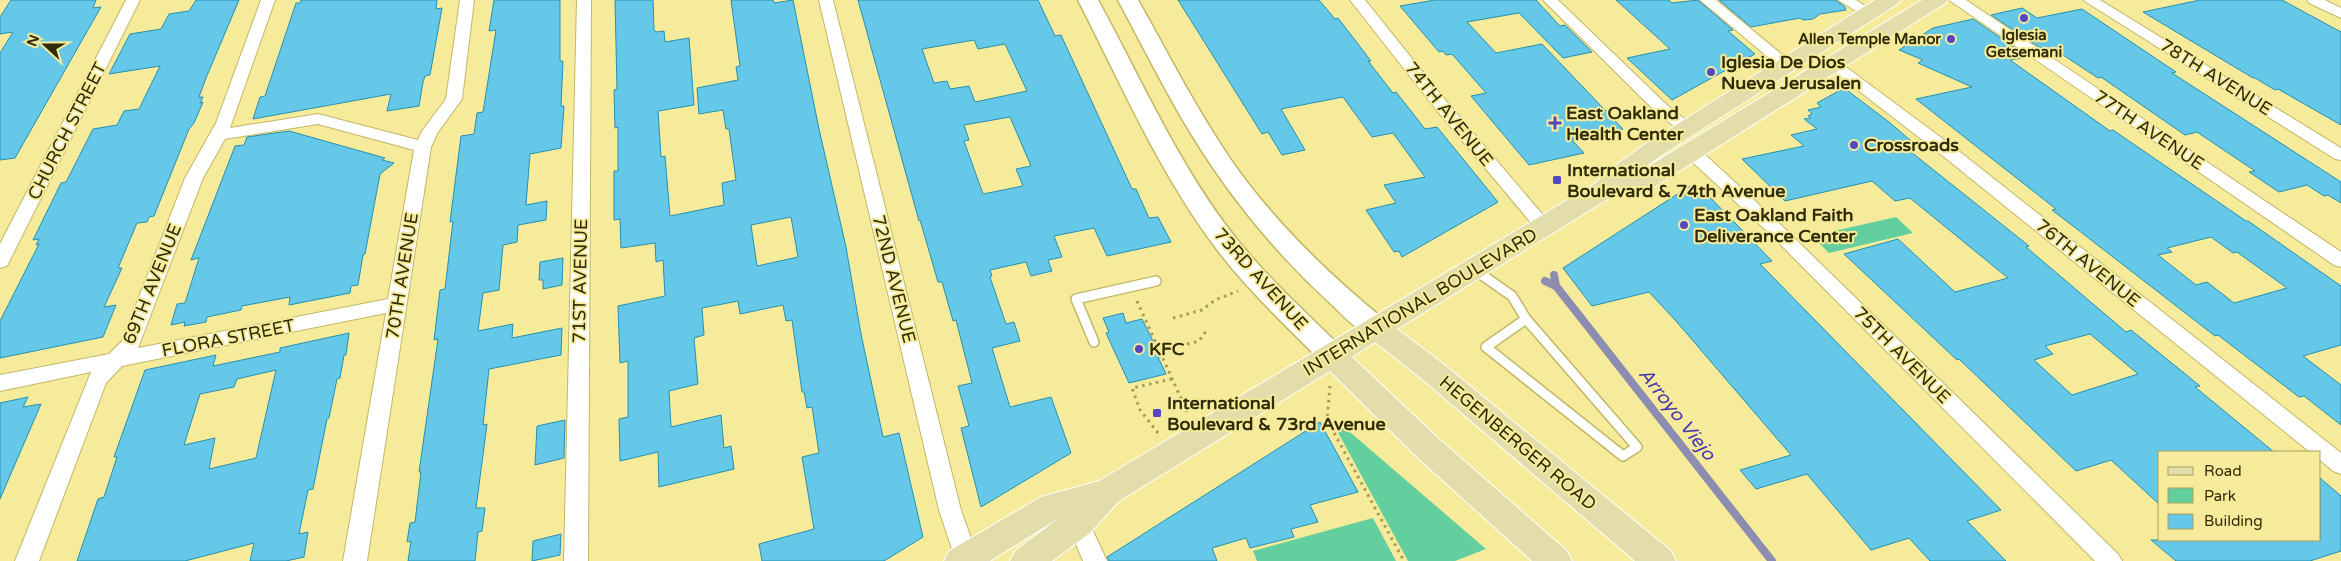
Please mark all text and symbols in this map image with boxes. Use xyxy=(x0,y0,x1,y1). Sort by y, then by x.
marker: Iglesia Getsemani xyxy=(2018,12,2030,24)
north arrow xyxy=(20,20,70,70)
place label: Iglesia Getsemani xyxy=(1986,26,2062,61)
place label: Allen Temple Manor xyxy=(1798,30,1941,49)
text: N xyxy=(23,32,43,49)
marker: Allen Temple Manor xyxy=(1945,33,1957,45)
street label: 78TH AVENUE xyxy=(2156,34,2276,120)
place label: Iglesia De Dios Nueva Jerusalen xyxy=(1721,51,1861,94)
street label: 74TH AVENUE xyxy=(1400,57,1498,171)
street label: CHURCH STREET xyxy=(23,58,111,203)
marker: Iglesia De Dios Nueva Jerusalen xyxy=(1705,66,1717,78)
street label: 77TH AVENUE xyxy=(2090,85,2208,175)
place label: East Oakland Health Center xyxy=(1566,102,1685,145)
marker: East Oakland Health Center xyxy=(1548,116,1562,130)
place label: Crossroads xyxy=(1864,134,1959,156)
marker: Crossroads xyxy=(1848,139,1860,151)
place label: International Boulevard & 74th Avenue xyxy=(1567,159,1785,202)
marker: International Boulevard & 74th Avenue xyxy=(1551,174,1563,186)
place label: East Oakland Faith Deliverance Center xyxy=(1694,204,1856,247)
street label: 70TH AVENUE xyxy=(381,211,423,341)
street label: 72ND AVENUE xyxy=(867,213,921,345)
street label: 76TH AVENUE xyxy=(2031,214,2145,312)
street label: 71ST AVENUE xyxy=(568,218,592,344)
marker: East Oakland Faith Deliverance Center xyxy=(1678,219,1690,231)
street label: 69TH AVENUE xyxy=(118,221,186,347)
street label: 73RD AVENUE xyxy=(1209,223,1313,335)
street label: INTERNATIONAL BOULEVARD xyxy=(1299,223,1541,381)
street label: 75TH AVENUE xyxy=(1849,302,1955,408)
street label: FLORA STREET xyxy=(160,314,296,362)
place label: KFC xyxy=(1149,338,1185,360)
marker: KFC xyxy=(1133,343,1145,355)
water label: Arroyo Viejo xyxy=(1634,363,1721,466)
street label: HEGENBERGER ROAD xyxy=(1435,371,1601,515)
place label: International Boulevard & 73rd Avenue xyxy=(1167,392,1386,435)
marker: International Boulevard & 73rd Avenue xyxy=(1151,407,1163,419)
legend xyxy=(2158,451,2321,541)
text: Road xyxy=(2204,462,2242,480)
text: Park xyxy=(2204,487,2236,505)
text: Building xyxy=(2204,512,2263,530)

